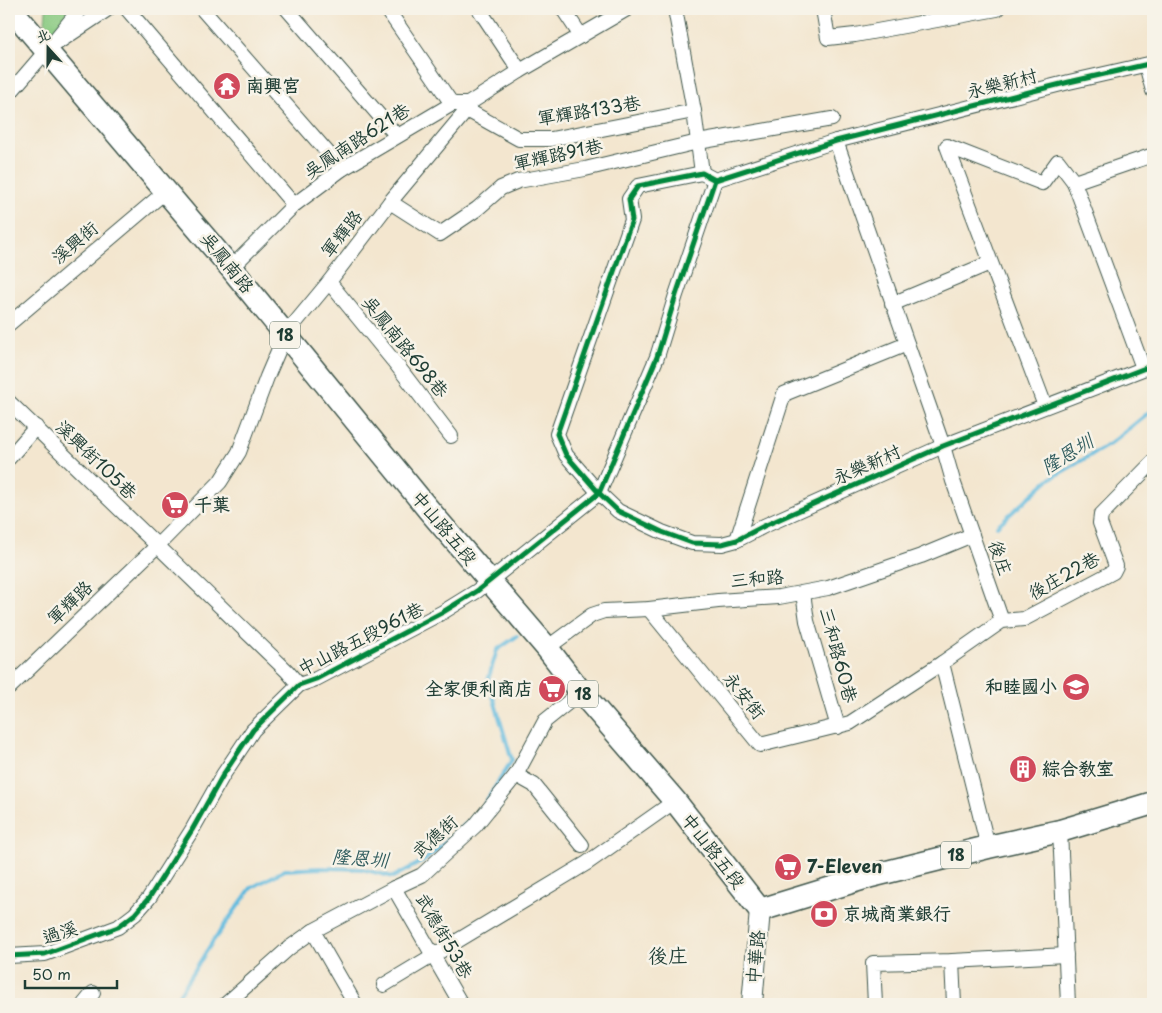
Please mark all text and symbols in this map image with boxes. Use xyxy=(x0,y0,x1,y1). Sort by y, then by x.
north arrow xyxy=(22,22,72,72)
text: 北 xyxy=(33,23,53,48)
street label: 永樂新村 xyxy=(963,61,1040,104)
temple icon: 南興宮 xyxy=(212,71,242,101)
place label: 南興宮 xyxy=(246,71,300,98)
street label: 軍輝路133巷 xyxy=(535,88,642,131)
street label: 吳鳳南路621巷 xyxy=(298,95,415,184)
street label: 軍輝路91巷 xyxy=(511,131,605,176)
street label: 軍輝路 xyxy=(314,203,368,263)
street label: 溪興街 xyxy=(45,214,103,270)
street label: 吳鳳南路 xyxy=(195,226,261,299)
street label: 吳鳳南路698巷 xyxy=(357,289,456,403)
road number: 18 xyxy=(270,322,300,348)
street label: 溪興街105巷 xyxy=(50,413,144,505)
water label: 隆恩圳 xyxy=(1035,425,1100,480)
street label: 永樂新村 xyxy=(828,437,905,491)
street label: 中山路五段 xyxy=(406,484,484,570)
supermarket icon: 千葉 xyxy=(160,490,190,520)
place label: 千葉 xyxy=(194,490,230,517)
street label: 後庄 xyxy=(983,536,1020,579)
street label: 後庄22巷 xyxy=(1023,544,1104,605)
street label: 三和路 xyxy=(729,562,785,593)
street label: 軍輝路 xyxy=(40,573,98,630)
street label: 中山路五段961巷 xyxy=(293,594,428,681)
street label: 三和路60巷 xyxy=(814,604,865,705)
street label: 永安街 xyxy=(718,666,773,725)
place label: 和睦國小 xyxy=(985,672,1057,699)
school or university icon: 和睦國小 xyxy=(1061,672,1091,702)
place label: 全家便利商店 xyxy=(425,674,533,701)
supermarket icon: 全家便利商店 xyxy=(537,674,567,704)
road number: 18 xyxy=(568,681,598,708)
building icon: 綜合教室 xyxy=(1008,754,1038,784)
place label: 綜合教室 xyxy=(1042,754,1114,781)
street label: 中山路五段 xyxy=(676,806,753,894)
street label: 武德街 xyxy=(405,808,463,864)
water label: 隆恩圳 xyxy=(331,841,391,873)
road number: 18 xyxy=(941,842,971,868)
supermarket icon: 7-Eleven xyxy=(773,852,803,882)
place label: 7-Eleven xyxy=(807,852,882,879)
street label: 武德街53巷 xyxy=(410,887,481,983)
bank icon: 京城商業銀行 xyxy=(809,899,839,929)
place label: 京城商業銀行 xyxy=(843,899,951,926)
street label: 過溪 xyxy=(38,913,81,950)
street label: 中華路 xyxy=(739,929,770,985)
district label: 後庄 xyxy=(648,940,688,970)
scale bar xyxy=(25,958,118,990)
text: 50 m xyxy=(32,962,71,985)

